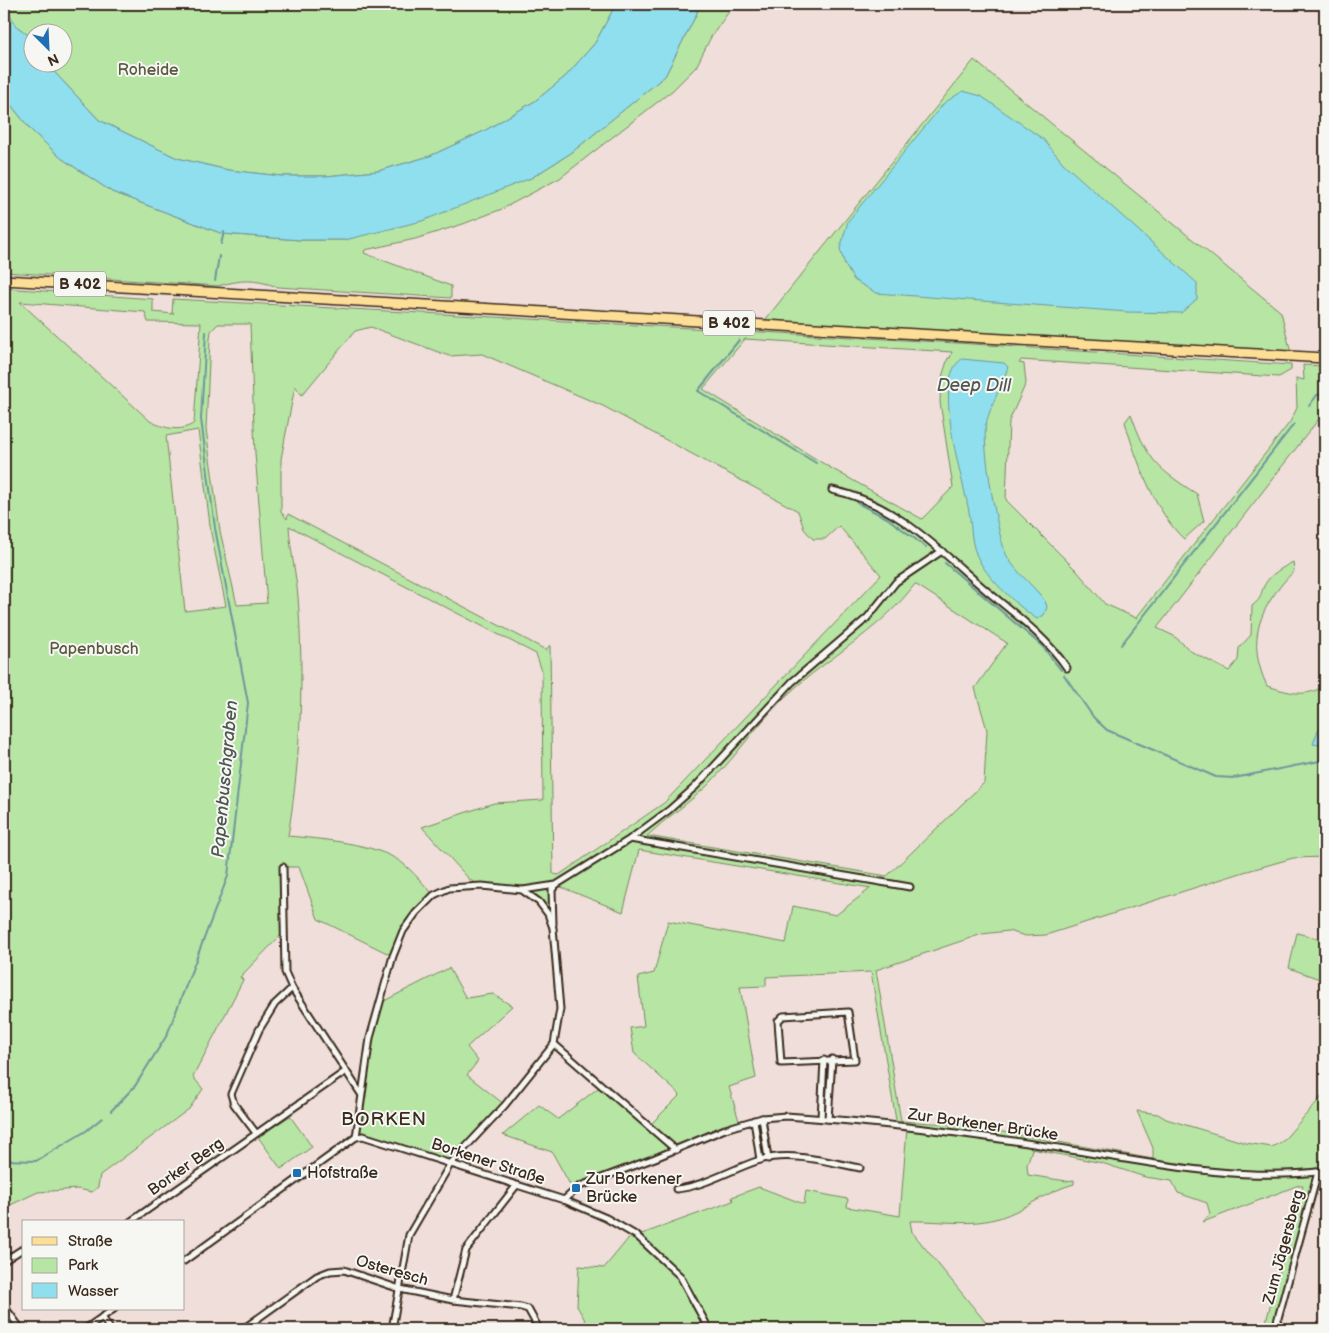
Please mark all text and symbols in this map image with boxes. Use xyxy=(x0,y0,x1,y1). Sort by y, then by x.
north arrow xyxy=(22,22,72,72)
text: N xyxy=(45,50,61,69)
park label: Roheide xyxy=(117,61,179,80)
road number: B 402 xyxy=(54,272,106,296)
road number: B 402 xyxy=(703,310,755,336)
water label: Deep Dill xyxy=(937,375,1012,396)
park label: Papenbusch xyxy=(49,640,139,659)
water label: Papenbuschgraben xyxy=(208,699,242,859)
street label: Zur Borkener Brücke xyxy=(906,1105,1060,1145)
district label: BORKEN xyxy=(341,1108,427,1131)
street label: Borker Berg xyxy=(144,1134,228,1200)
street label: Borkener Straße xyxy=(429,1135,548,1190)
place label: Hofstraße xyxy=(307,1164,379,1183)
marker: Hofstraße xyxy=(291,1167,303,1179)
place label: Zur Borkener Brücke xyxy=(585,1170,682,1207)
marker: Zur Borkener Brücke xyxy=(570,1182,582,1194)
street label: Zum Jägersberg xyxy=(1259,1188,1308,1307)
legend xyxy=(22,1220,185,1310)
text: Straße xyxy=(68,1232,113,1251)
street label: Osteresch xyxy=(354,1252,430,1290)
text: Park xyxy=(68,1256,99,1275)
text: Wasser xyxy=(68,1282,119,1301)

